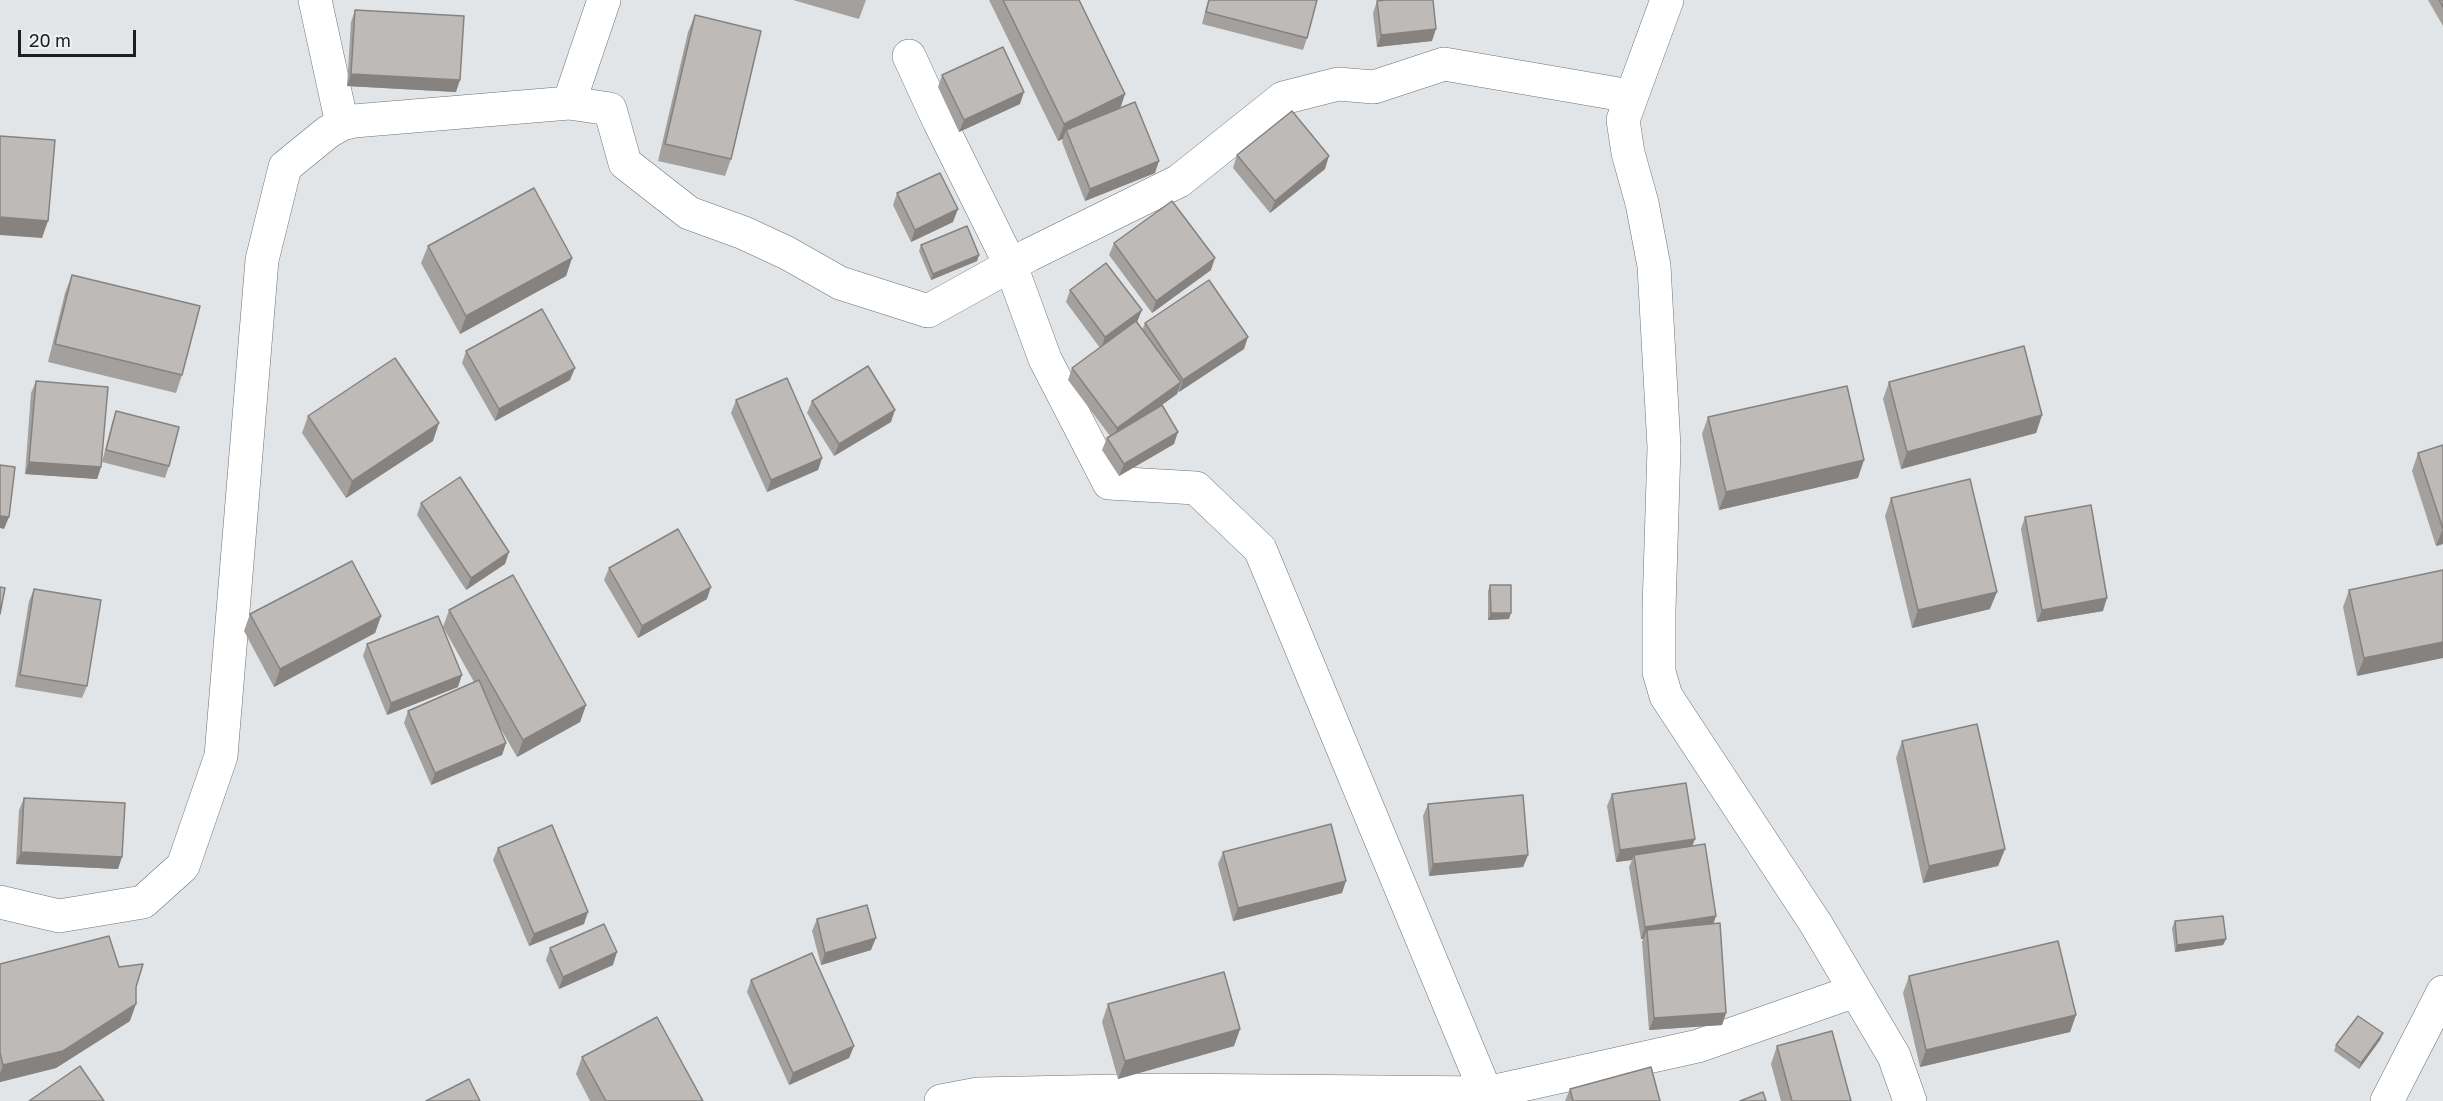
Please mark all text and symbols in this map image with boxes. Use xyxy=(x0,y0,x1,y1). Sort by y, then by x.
scale bar xyxy=(21,18,140,56)
text: 20 m xyxy=(29,29,71,51)

